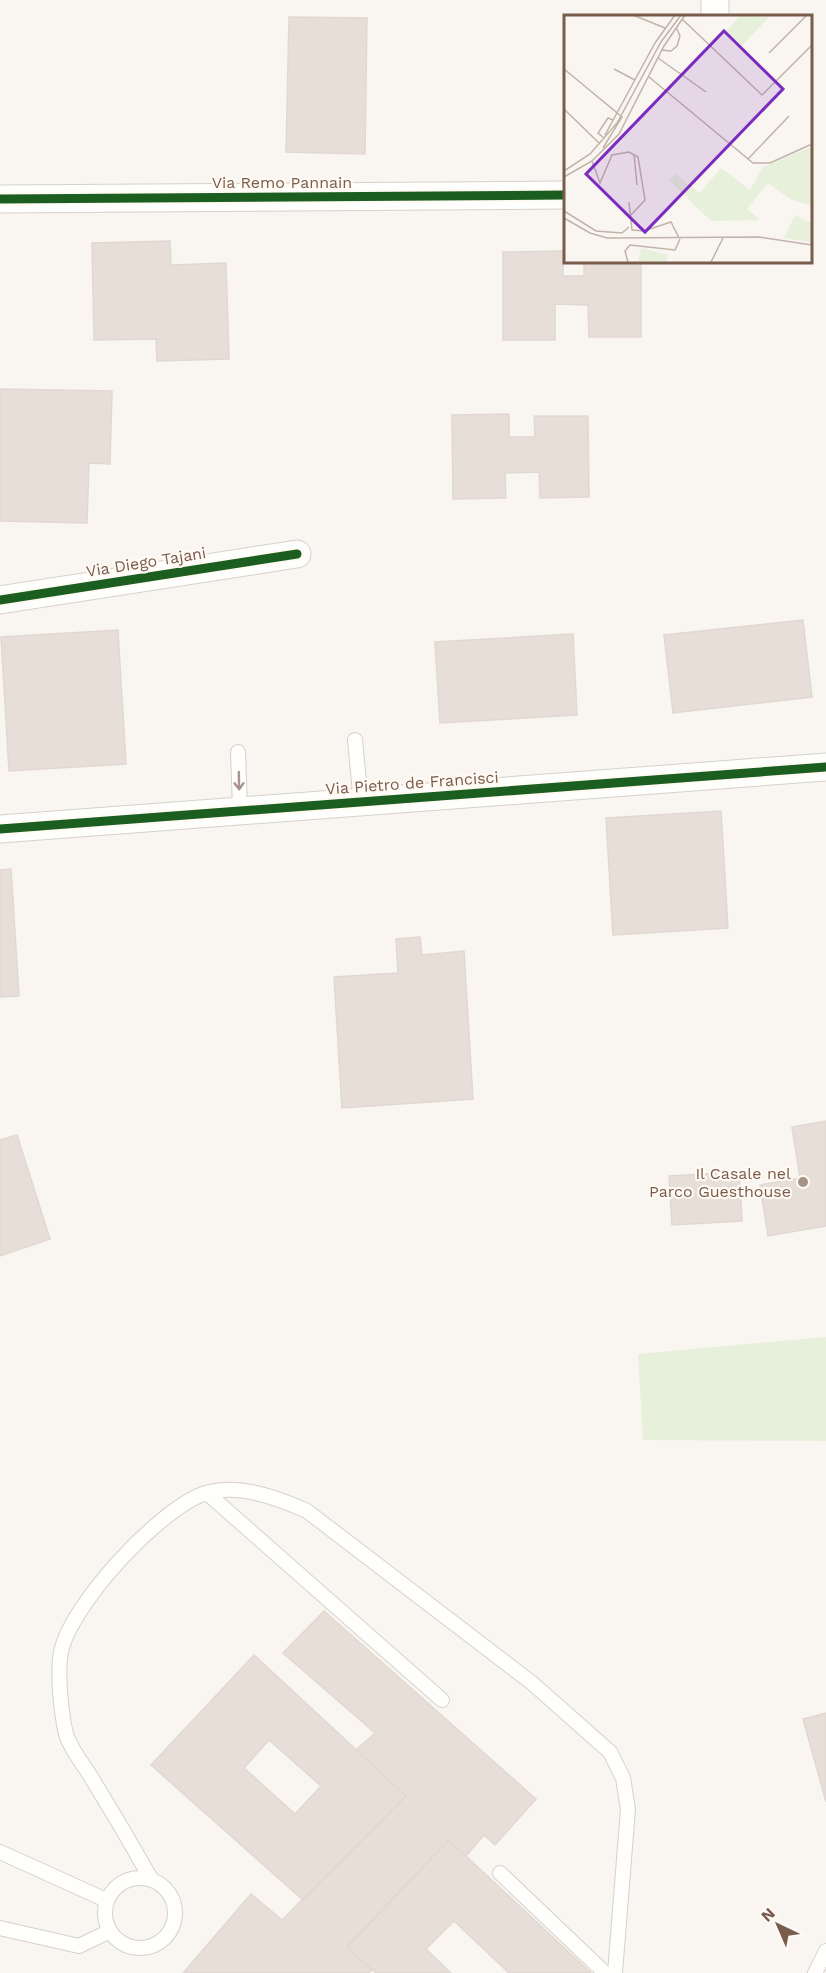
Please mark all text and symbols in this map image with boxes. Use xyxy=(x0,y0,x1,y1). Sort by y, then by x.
inset map xyxy=(564,15,811,262)
street label: Via Remo Pannain xyxy=(212,173,352,192)
street label: Via Diego Tajani xyxy=(85,543,207,581)
street label: Via Pietro de Francisci xyxy=(325,767,499,799)
one-way arrow xyxy=(233,770,245,790)
place label: Il Casale nel Parco Guesthouse xyxy=(649,1164,791,1201)
marker: Il Casale nel Parco Guesthouse xyxy=(796,1175,810,1189)
north arrow xyxy=(748,1895,808,1955)
text: N xyxy=(757,1904,779,1926)

